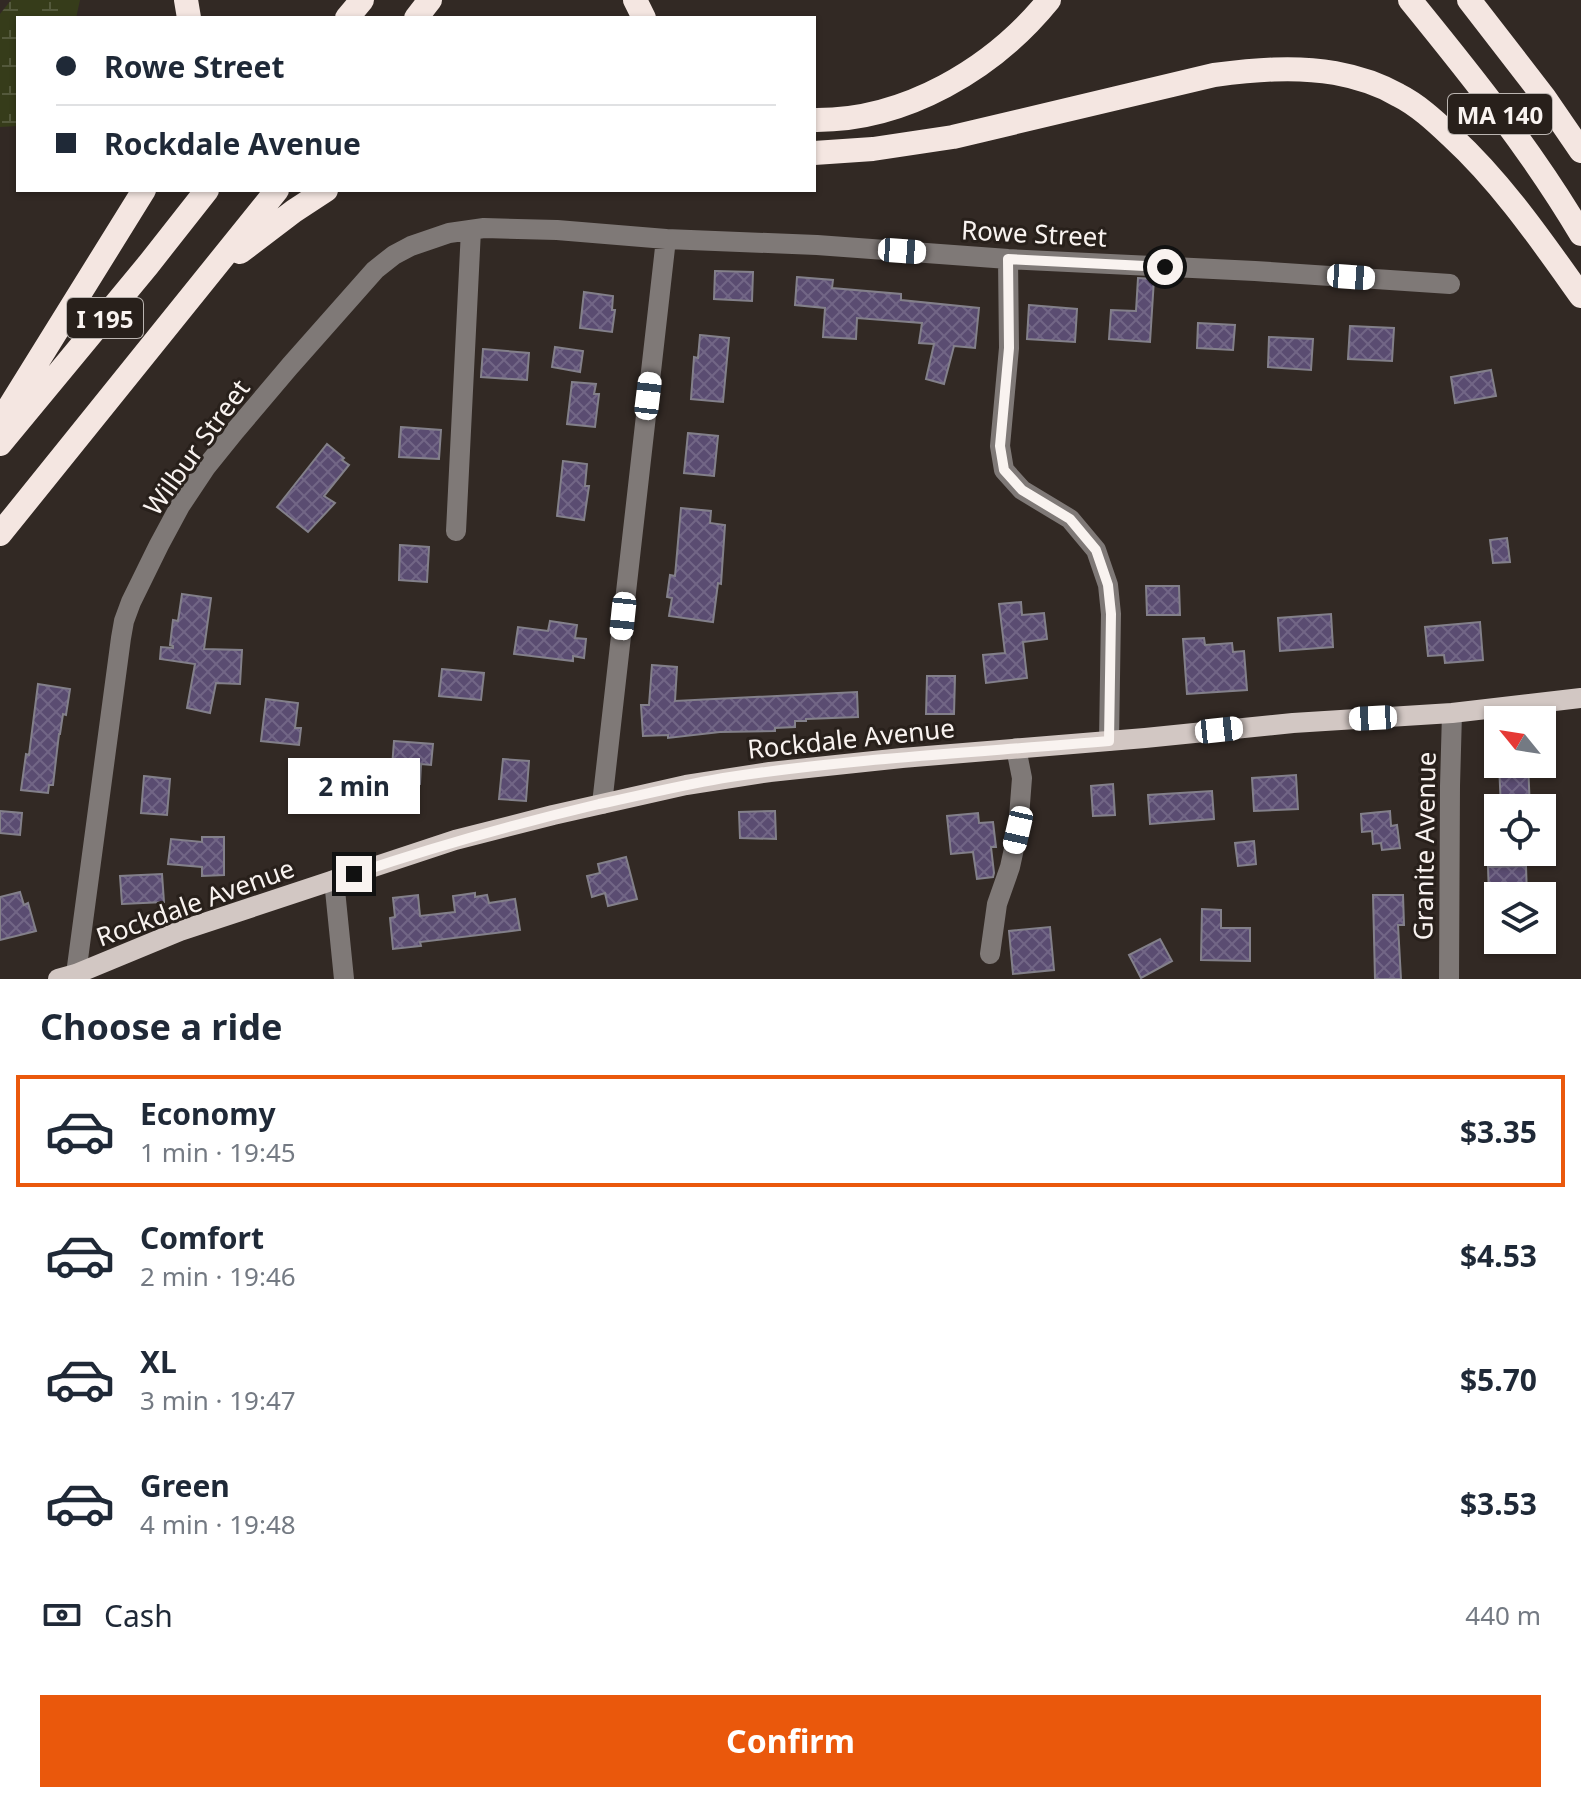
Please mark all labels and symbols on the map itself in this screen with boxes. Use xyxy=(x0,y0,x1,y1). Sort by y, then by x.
road number: MA 140 xyxy=(1448,94,1552,134)
street label: Rowe Street xyxy=(960,211,1108,255)
car xyxy=(877,237,927,265)
route start xyxy=(1147,249,1183,285)
car xyxy=(1326,263,1376,291)
road number: I 195 xyxy=(67,298,143,338)
car xyxy=(633,371,663,421)
street label: Wilbur Street xyxy=(134,372,258,522)
car xyxy=(609,591,637,641)
car xyxy=(1348,705,1398,731)
north arrow xyxy=(1484,706,1556,778)
street label: Rockdale Avenue xyxy=(746,709,956,767)
car xyxy=(1194,716,1244,744)
street label: Granite Avenue xyxy=(1404,751,1444,941)
callout: 2 min xyxy=(288,758,420,814)
car xyxy=(1001,804,1035,856)
street label: Rockdale Avenue xyxy=(91,849,299,955)
route end xyxy=(336,856,372,892)

